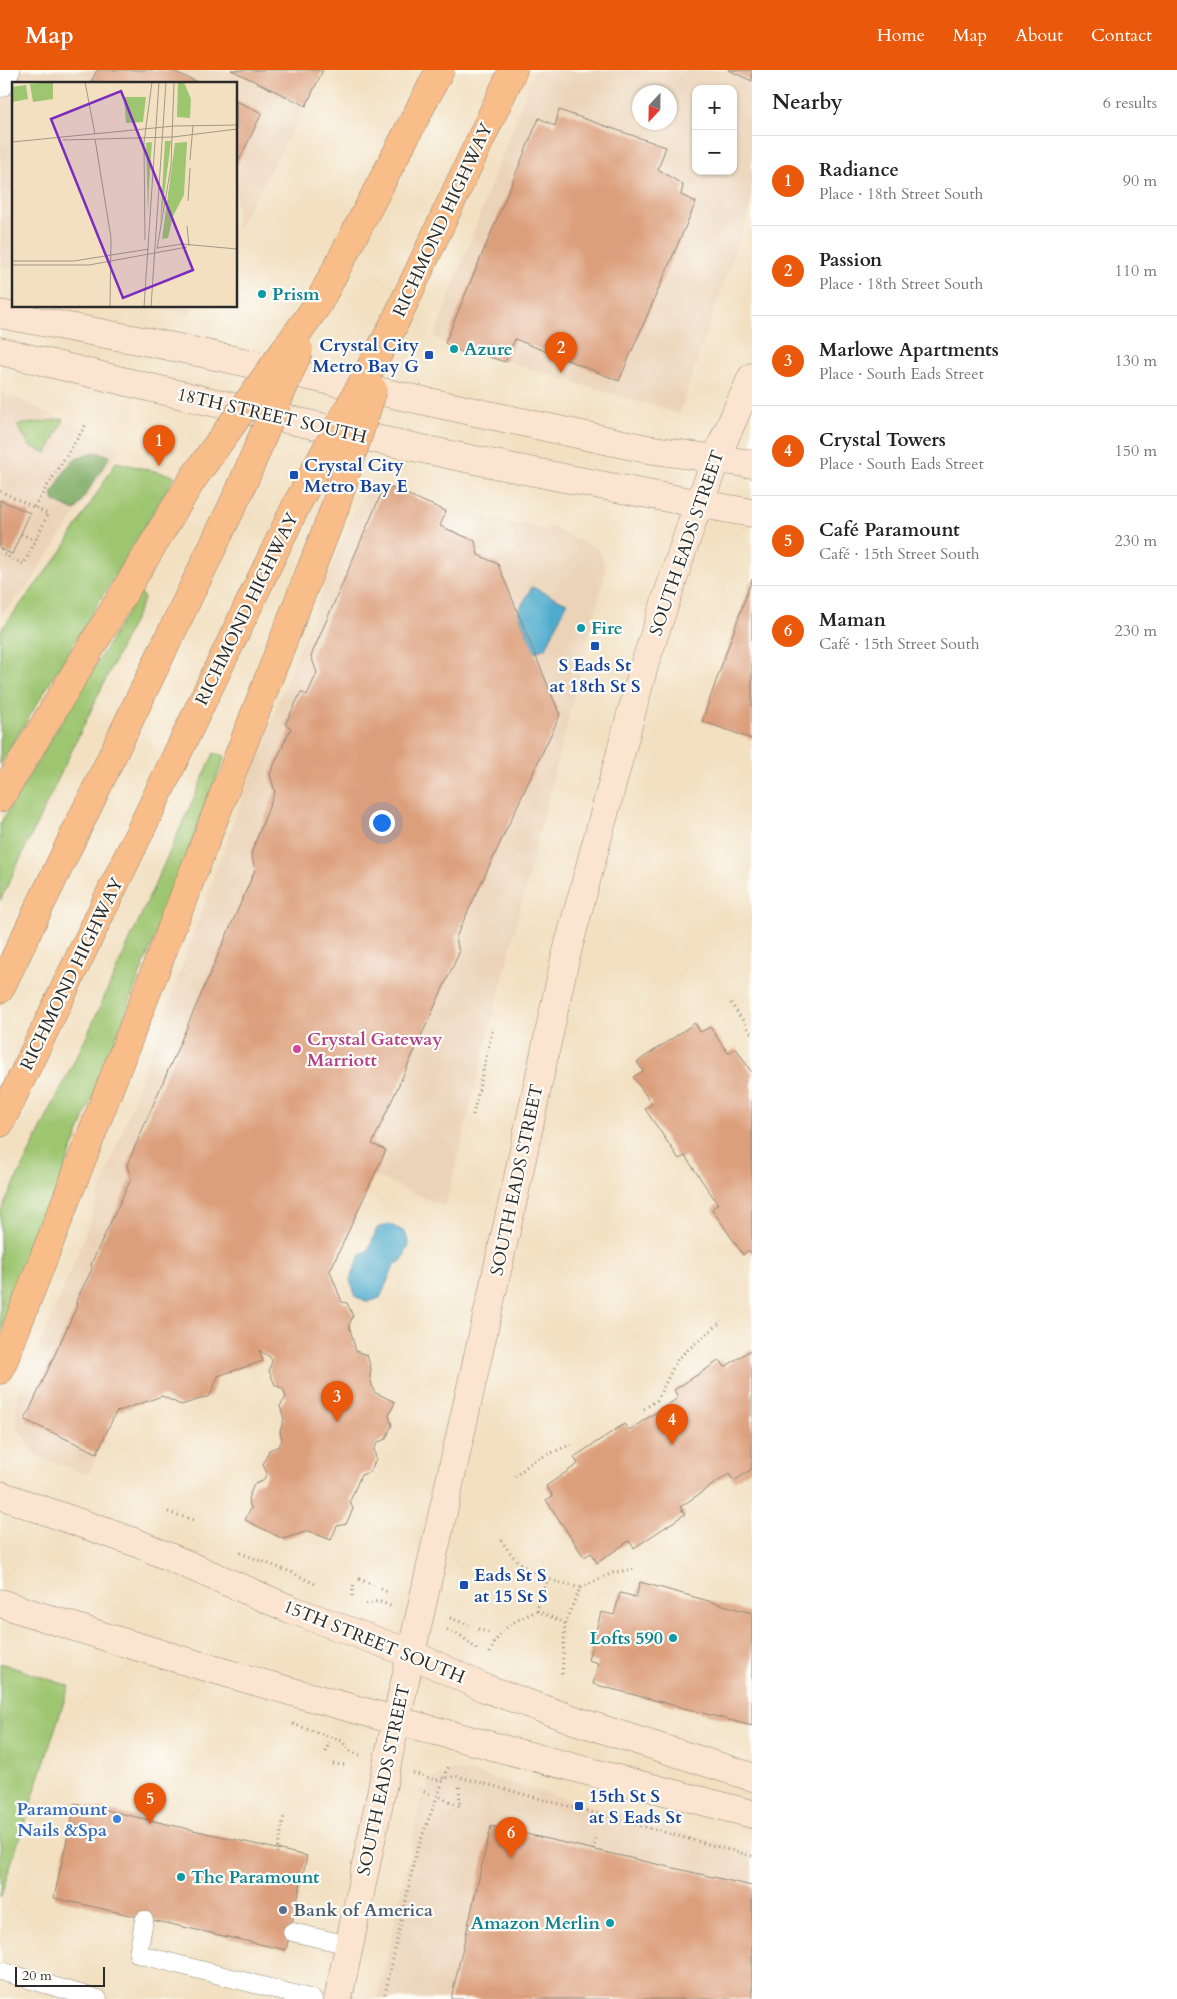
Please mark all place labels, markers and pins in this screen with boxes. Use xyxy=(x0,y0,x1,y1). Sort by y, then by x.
place label: Prism xyxy=(272,282,320,307)
marker: Prism xyxy=(256,288,268,300)
pin: 2 xyxy=(545,332,577,373)
place label: Crystal City Metro Bay G xyxy=(312,333,420,379)
place label: Azure xyxy=(464,337,513,362)
marker: Azure xyxy=(448,343,460,355)
marker: Crystal City Metro Bay G xyxy=(423,349,435,361)
pin: 1 xyxy=(143,425,175,466)
place label: Crystal City Metro Bay E xyxy=(304,453,408,499)
marker: Crystal City Metro Bay E xyxy=(288,469,300,481)
place label: Fire xyxy=(591,616,623,641)
marker: Fire xyxy=(575,622,587,634)
marker: S Eads St at 18th St S xyxy=(589,640,601,652)
place label: S Eads St at 18th St S xyxy=(549,653,641,699)
place label: Crystal Gateway Marriott xyxy=(307,1027,443,1073)
marker: Crystal Gateway Marriott xyxy=(291,1043,303,1055)
pin: 3 xyxy=(321,1381,353,1422)
pin: 4 xyxy=(656,1404,688,1445)
place label: Eads St S at 15 St S xyxy=(474,1563,548,1609)
marker: Eads St S at 15 St S xyxy=(458,1579,470,1591)
place label: Lofts 590 xyxy=(589,1626,663,1651)
marker: Lofts 590 xyxy=(667,1632,679,1644)
pin: 5 xyxy=(134,1783,166,1824)
place label: 15th St S at S Eads St xyxy=(589,1784,682,1830)
place label: Paramount Nails &Spa xyxy=(16,1797,108,1843)
marker: 15th St S at S Eads St xyxy=(573,1800,585,1812)
marker: Paramount Nails &Spa xyxy=(111,1813,123,1825)
pin: 6 xyxy=(495,1817,527,1858)
place label: The Paramount xyxy=(191,1865,320,1890)
marker: The Paramount xyxy=(175,1871,187,1883)
place label: Bank of America xyxy=(293,1898,433,1923)
marker: Bank of America xyxy=(277,1904,289,1916)
place label: Amazon Merlin xyxy=(471,1911,600,1936)
marker: Amazon Merlin xyxy=(604,1917,616,1929)

